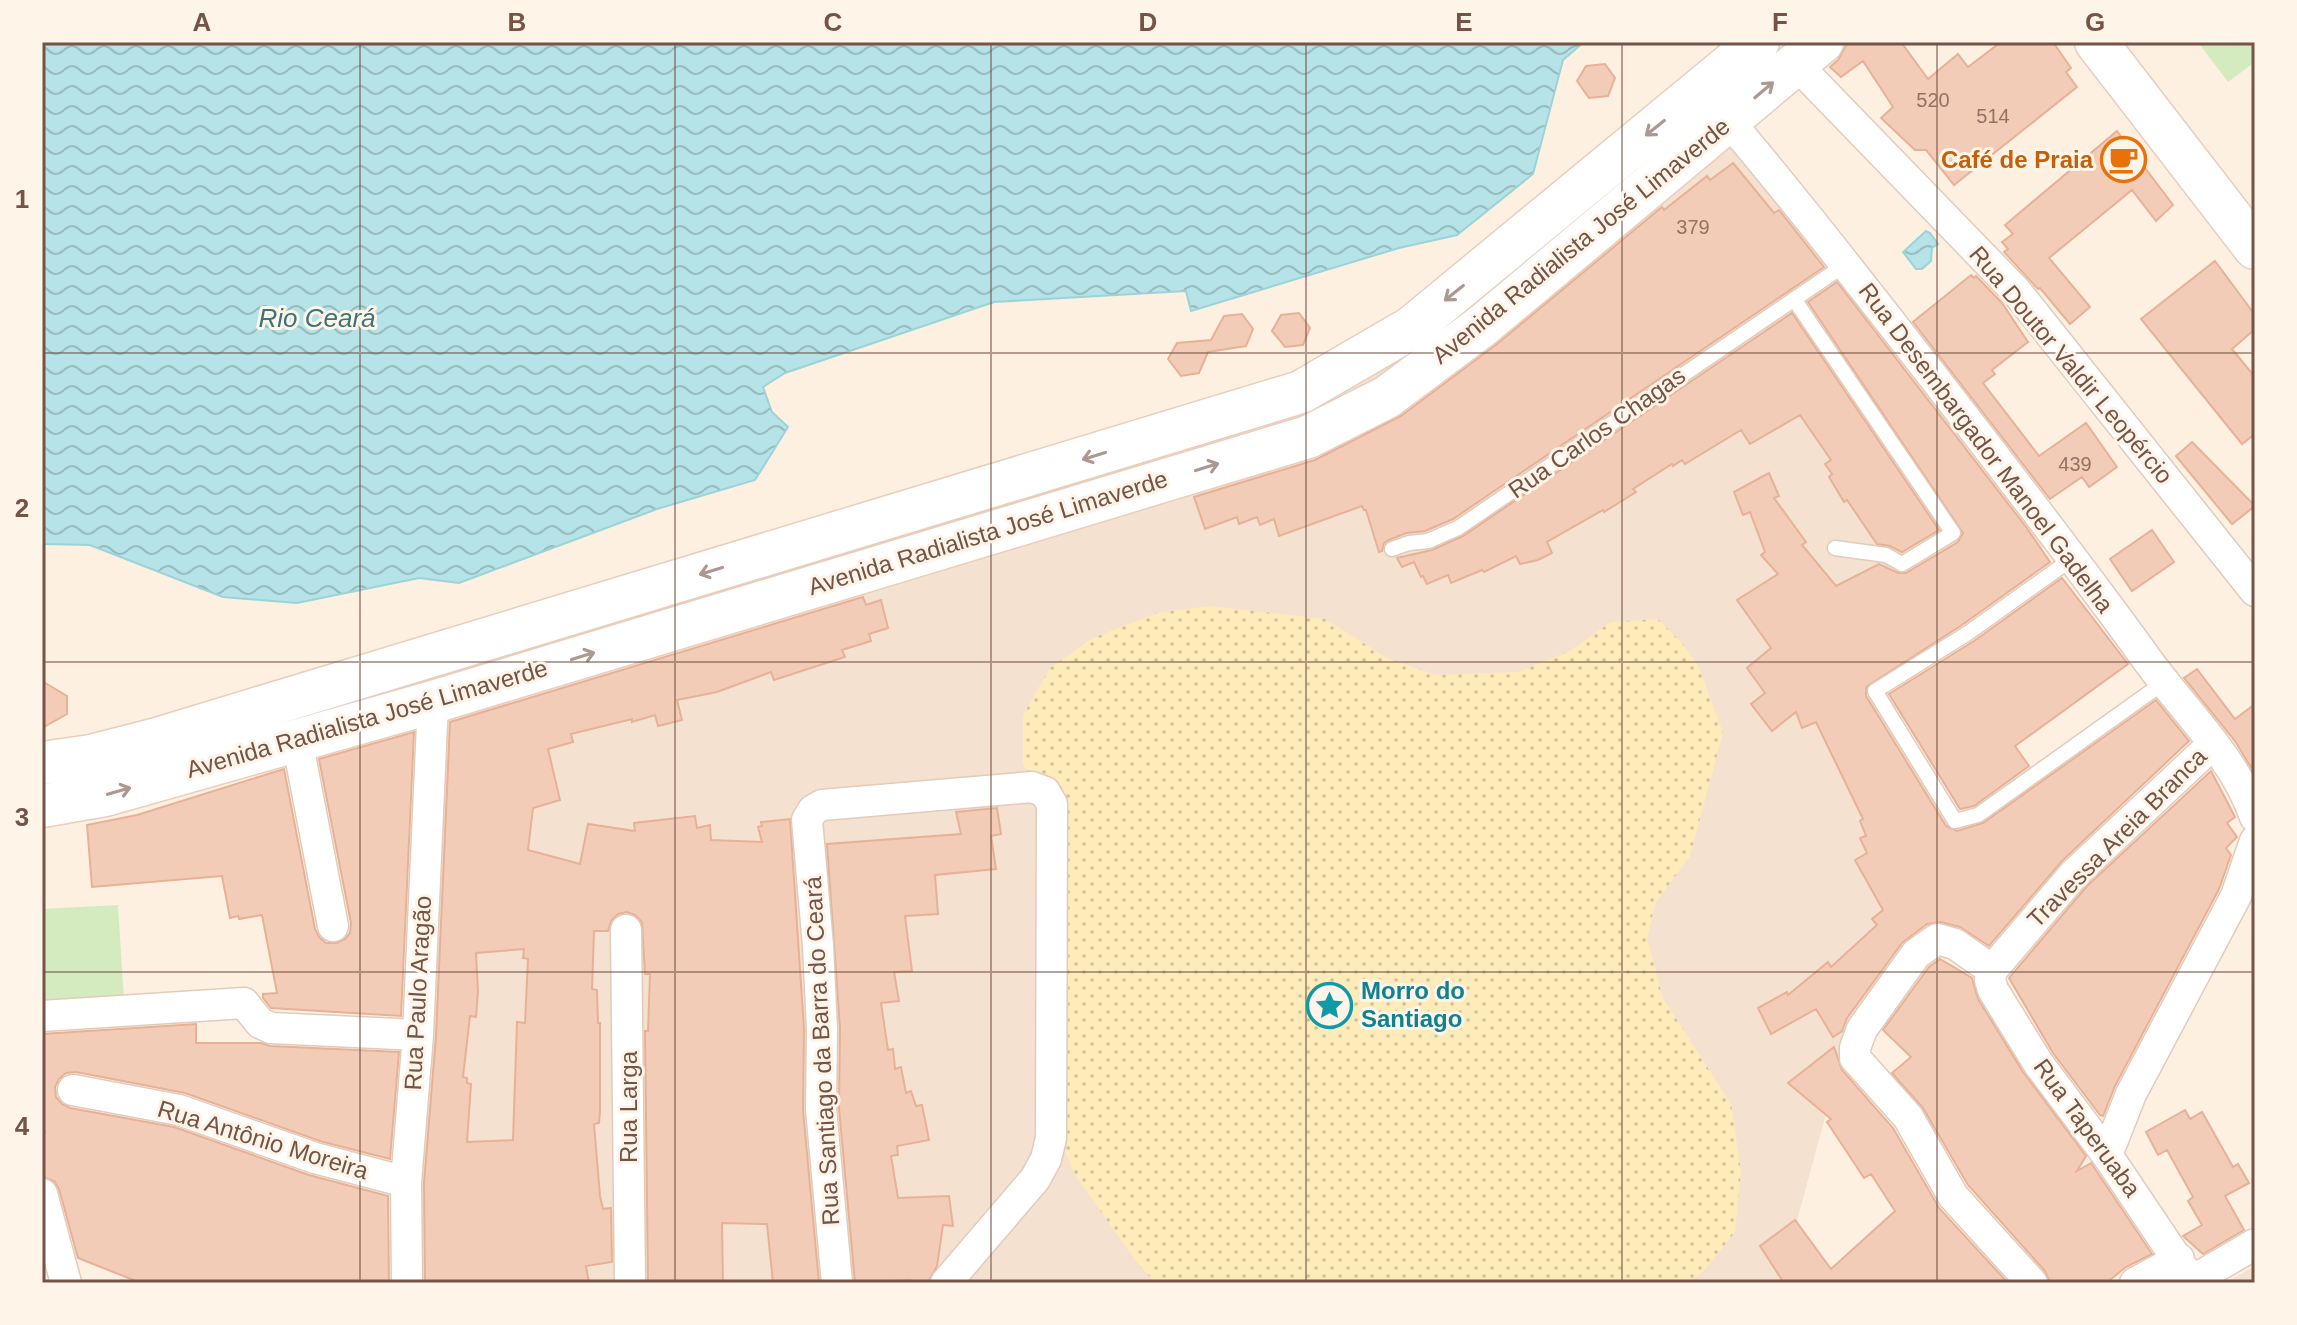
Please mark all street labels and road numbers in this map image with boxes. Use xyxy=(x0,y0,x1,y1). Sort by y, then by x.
street label: Avenida Radialista José Limaverde xyxy=(1427,112,1735,369)
street label: Rua Doutor Valdir Leopércio xyxy=(1964,241,2178,489)
street label: Rua Desembargador Manoel Gadelha xyxy=(1854,278,2120,618)
street label: Rua Carlos Chagas xyxy=(1503,361,1690,504)
street label: Avenida Radialista José Limaverde xyxy=(805,465,1171,600)
street label: Avenida Radialista José Limaverde xyxy=(183,654,551,783)
street label: Travessa Areia Branca xyxy=(2022,742,2212,933)
street label: Rua Santiago da Barra do Ceará xyxy=(799,875,844,1226)
street label: Rua Paulo Aragão xyxy=(399,895,436,1091)
street label: Rua Larga xyxy=(615,1050,642,1163)
street label: Rua Taperuaba xyxy=(2028,1054,2147,1202)
street label: Rua Antônio Moreira xyxy=(155,1095,372,1185)

